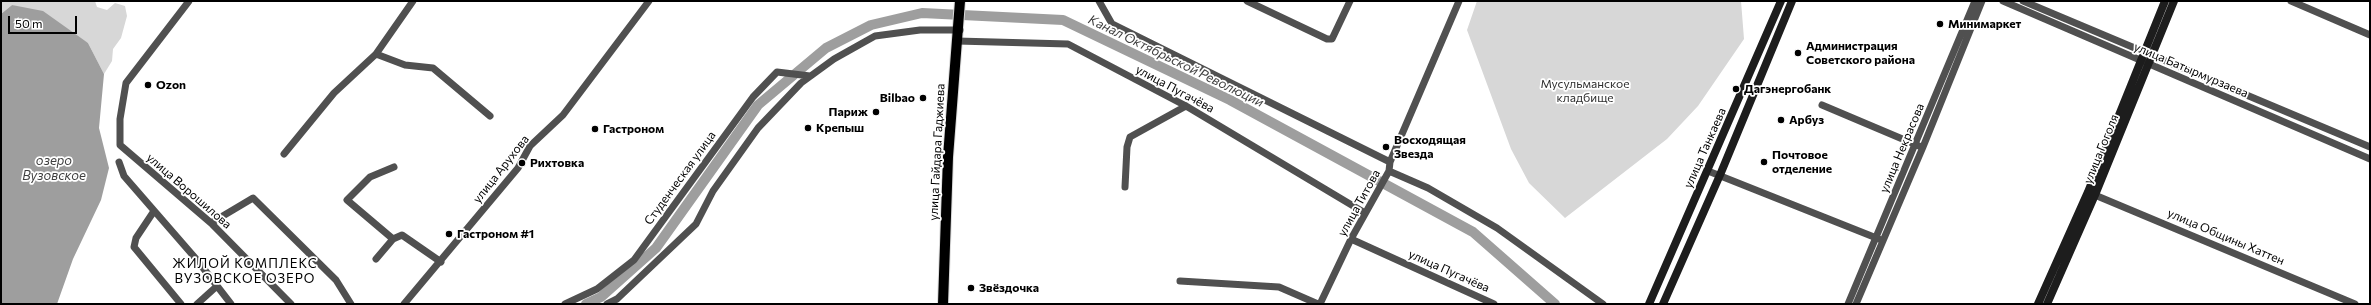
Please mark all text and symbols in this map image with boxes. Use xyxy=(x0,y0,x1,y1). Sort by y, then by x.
scale bar xyxy=(10,8,79,34)
water label: Канал Октябрьской Революции xyxy=(1086,12,1266,110)
text: 50 m xyxy=(15,16,43,30)
place label: Минимаркет xyxy=(1948,17,2021,31)
marker: Минимаркет xyxy=(1935,19,1945,29)
place label: Администрация Советского района xyxy=(1806,39,1915,67)
street label: улица Батырмурзаева xyxy=(2132,39,2250,101)
marker: Администрация Советского района xyxy=(1793,48,1803,58)
street label: улица Пугачёва xyxy=(1133,62,1217,116)
park label: Мусульманское кладбище xyxy=(1540,77,1630,105)
place label: Ozon xyxy=(156,78,186,92)
marker: Ozon xyxy=(143,80,153,90)
place label: Дагэнергобанк xyxy=(1744,82,1831,96)
street label: улица Гайдара Гаджиева xyxy=(926,83,948,221)
marker: Дагэнергобанк xyxy=(1731,84,1741,94)
place label: Bilbao xyxy=(880,91,915,105)
marker: Bilbao xyxy=(918,93,928,103)
street label: улица Некрасова xyxy=(1877,101,1927,195)
place label: Париж xyxy=(829,105,868,119)
street label: улица Танкаева xyxy=(1681,106,1729,190)
marker: Париж xyxy=(871,107,881,117)
street label: улица Гоголя xyxy=(2081,112,2121,186)
place label: Арбуз xyxy=(1789,113,1824,127)
marker: Арбуз xyxy=(1776,115,1786,125)
place label: Крепыш xyxy=(816,121,864,135)
place label: Гастроном xyxy=(603,122,664,136)
marker: Крепыш xyxy=(803,123,813,133)
marker: Гастроном xyxy=(590,124,600,134)
street label: Студенческая улица xyxy=(641,128,719,228)
street label: улица Арухова xyxy=(470,132,532,206)
place label: Восходящая Звезда xyxy=(1394,133,1466,161)
marker: Восходящая Звезда xyxy=(1381,142,1391,152)
place label: Почтовое отделение xyxy=(1772,148,1832,176)
street label: улица Ворошилова xyxy=(144,150,234,232)
water label: озеро Вузовское xyxy=(22,153,86,184)
place label: Рихтовка xyxy=(530,156,584,170)
marker: Почтовое отделение xyxy=(1759,157,1769,167)
marker: Рихтовка xyxy=(517,158,527,168)
street label: улица Титова xyxy=(1335,167,1383,239)
street label: улица Общины Хаттен xyxy=(2165,206,2287,268)
place label: Гастроном #1 xyxy=(457,227,534,241)
marker: Гастроном #1 xyxy=(444,229,454,239)
street label: улица Пугачёва xyxy=(1406,247,1492,295)
district label: ЖИЛОЙ КОМПЛЕКС ВУЗОВСКОЕ ОЗЕРО xyxy=(172,256,318,287)
place label: Звёздочка xyxy=(979,281,1039,295)
marker: Звёздочка xyxy=(966,283,976,293)

